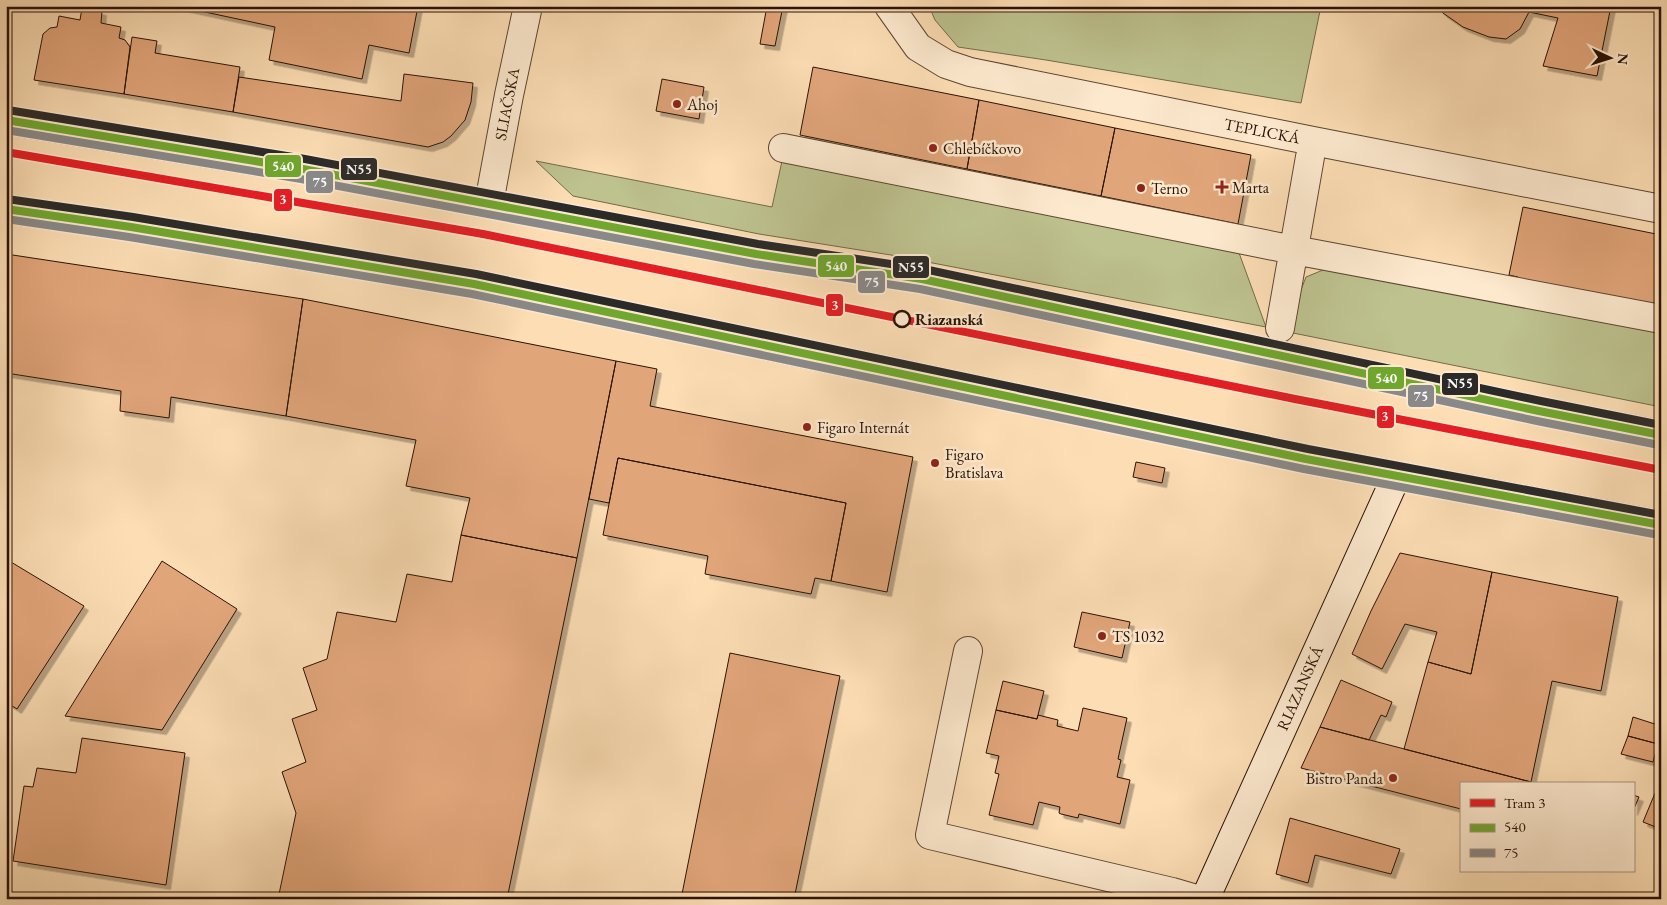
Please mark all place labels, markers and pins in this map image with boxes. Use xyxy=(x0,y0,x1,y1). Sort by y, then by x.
place label: Ahoj xyxy=(686,94,718,115)
marker: Ahoj xyxy=(671,98,683,110)
place label: Chlebíčkovo xyxy=(943,138,1021,159)
marker: Chlebíčkovo xyxy=(927,142,939,154)
place label: Marta xyxy=(1232,177,1270,198)
place label: Terno xyxy=(1151,178,1188,199)
marker: Marta xyxy=(1216,181,1228,193)
marker: Terno xyxy=(1135,182,1147,194)
place label: Riazanská xyxy=(915,309,984,330)
marker: Riazanská xyxy=(893,310,911,328)
place label: Figaro Internát xyxy=(817,417,909,438)
marker: Figaro Internát xyxy=(801,421,813,433)
place label: Figaro Bratislava xyxy=(945,444,1004,483)
marker: Figaro Bratislava xyxy=(929,457,941,469)
place label: TS 1032 xyxy=(1112,626,1164,647)
marker: TS 1032 xyxy=(1096,630,1108,642)
place label: Bistro Panda xyxy=(1306,768,1384,789)
marker: Bistro Panda xyxy=(1387,772,1399,784)

